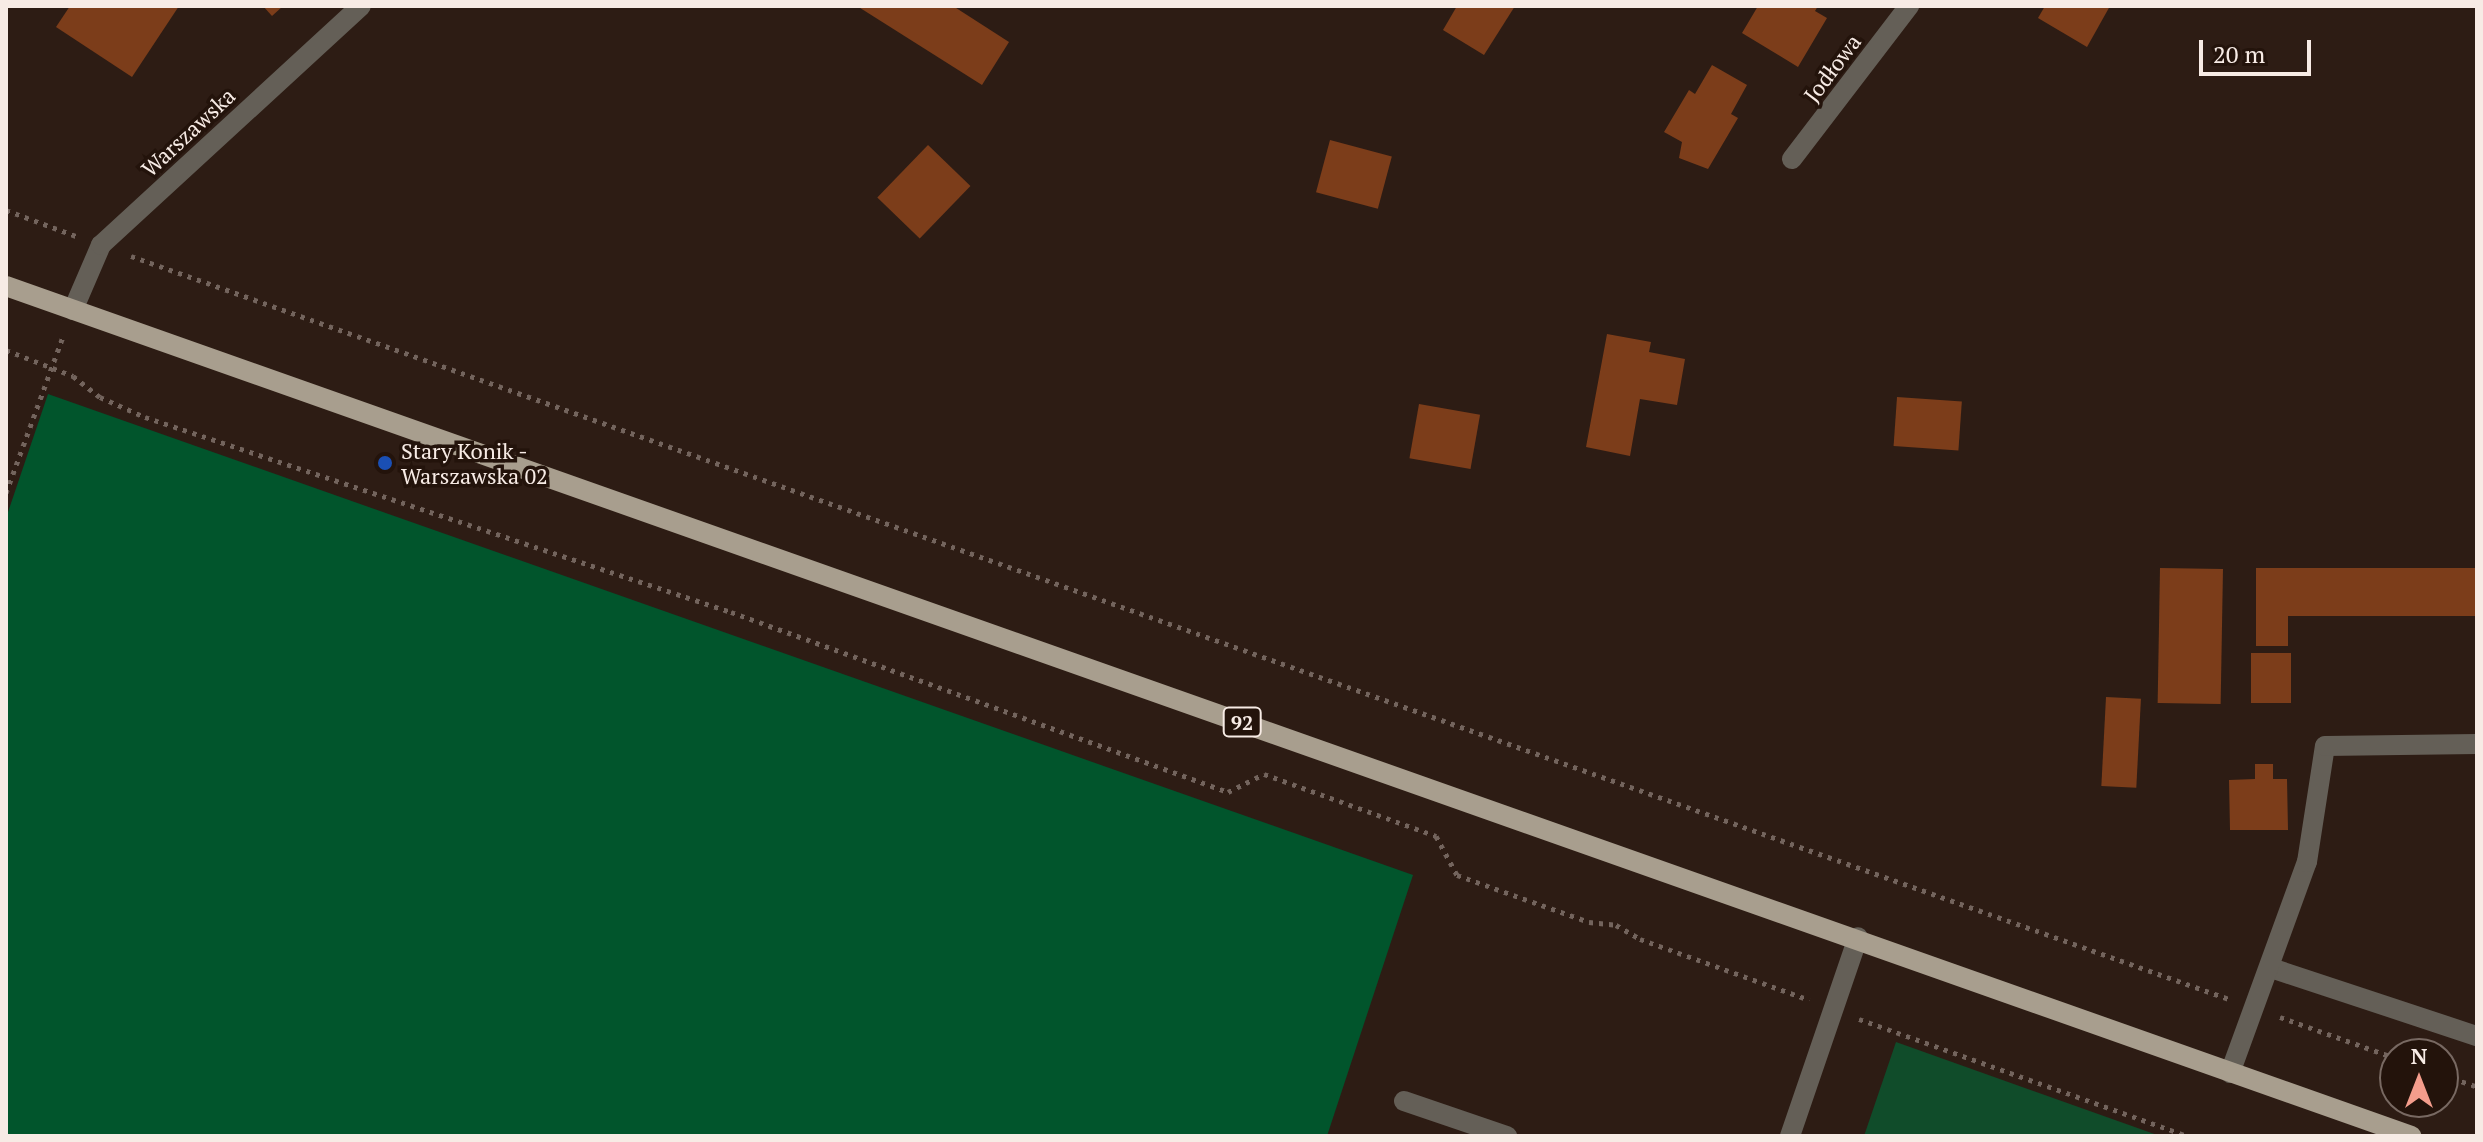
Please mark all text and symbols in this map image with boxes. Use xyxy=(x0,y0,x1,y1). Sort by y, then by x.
scale bar xyxy=(2203,24,2315,74)
street label: Jodłowa xyxy=(1798,29,1866,107)
text: 20 m xyxy=(2213,38,2265,70)
street label: Warszawska xyxy=(136,82,240,182)
place label: Stary Konik - Warszawska 02 xyxy=(401,437,548,488)
marker: Stary Konik - Warszawska 02 xyxy=(376,454,394,472)
road number: 92 xyxy=(1222,706,1262,738)
north arrow xyxy=(2379,1038,2459,1118)
text: N xyxy=(2411,1041,2427,1070)

